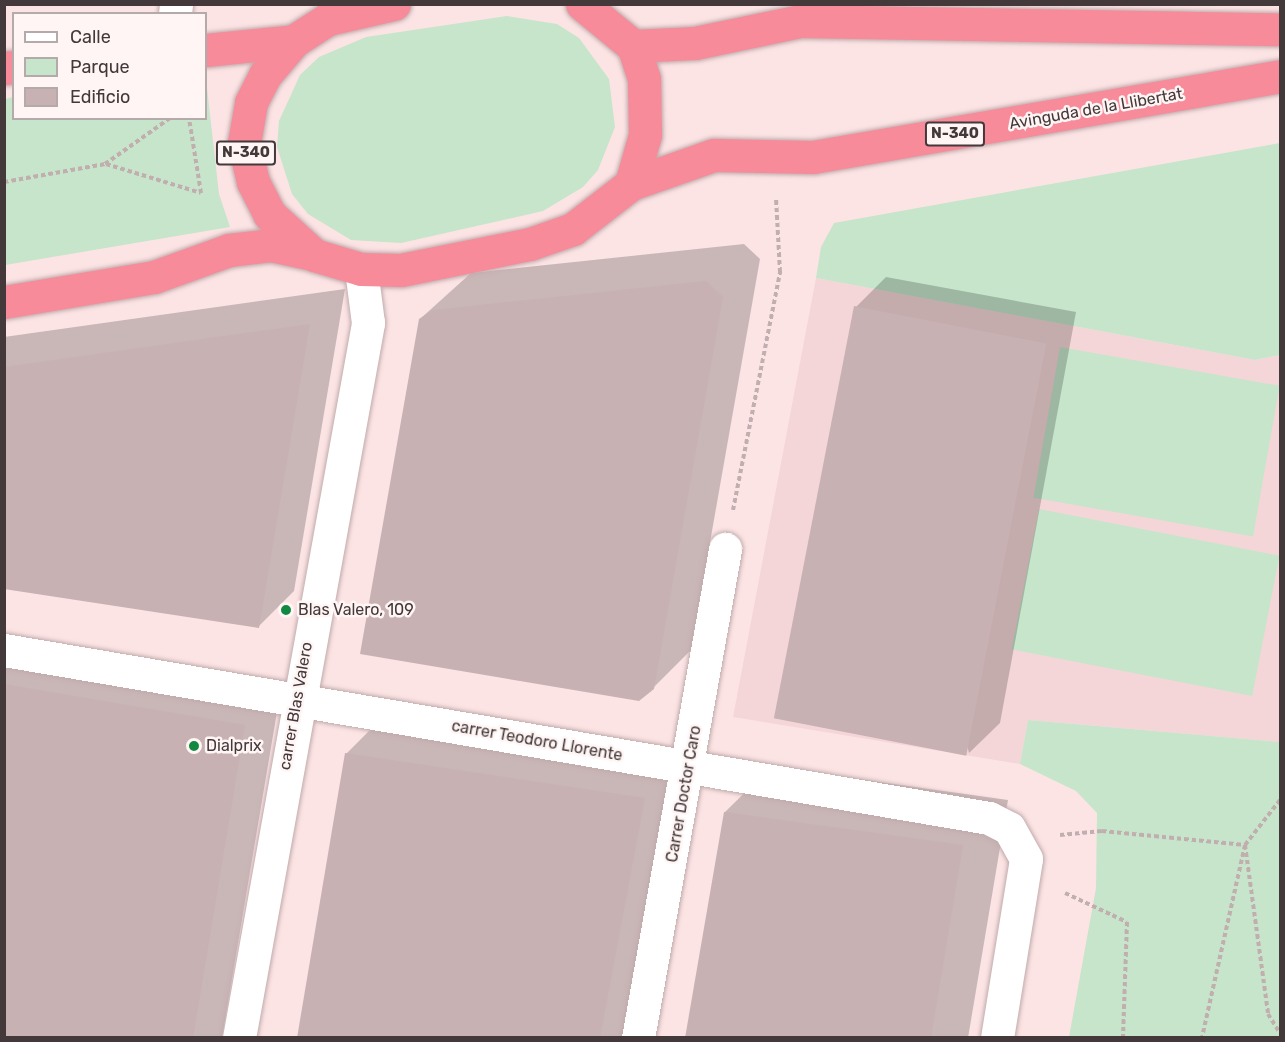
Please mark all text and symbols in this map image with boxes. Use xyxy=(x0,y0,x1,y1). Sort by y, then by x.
legend xyxy=(12,12,207,120)
text: Calle xyxy=(70,26,111,48)
text: Parque xyxy=(70,56,130,78)
street label: Avinguda de la Llibertat xyxy=(1008,84,1184,134)
text: Edificio xyxy=(70,86,130,108)
road number: N-340 xyxy=(924,122,986,146)
road number: N-340 xyxy=(214,141,278,165)
place label: Blas Valero, 109 xyxy=(298,600,414,620)
marker: Blas Valero, 109 xyxy=(279,603,293,617)
street label: carrer Blas Valero xyxy=(275,640,317,772)
street label: carrer Teodoro Llorente xyxy=(450,716,624,766)
street label: Carrer Doctor Caro xyxy=(662,724,706,864)
place label: Dialprix xyxy=(206,736,262,756)
marker: Dialprix xyxy=(187,739,201,753)

